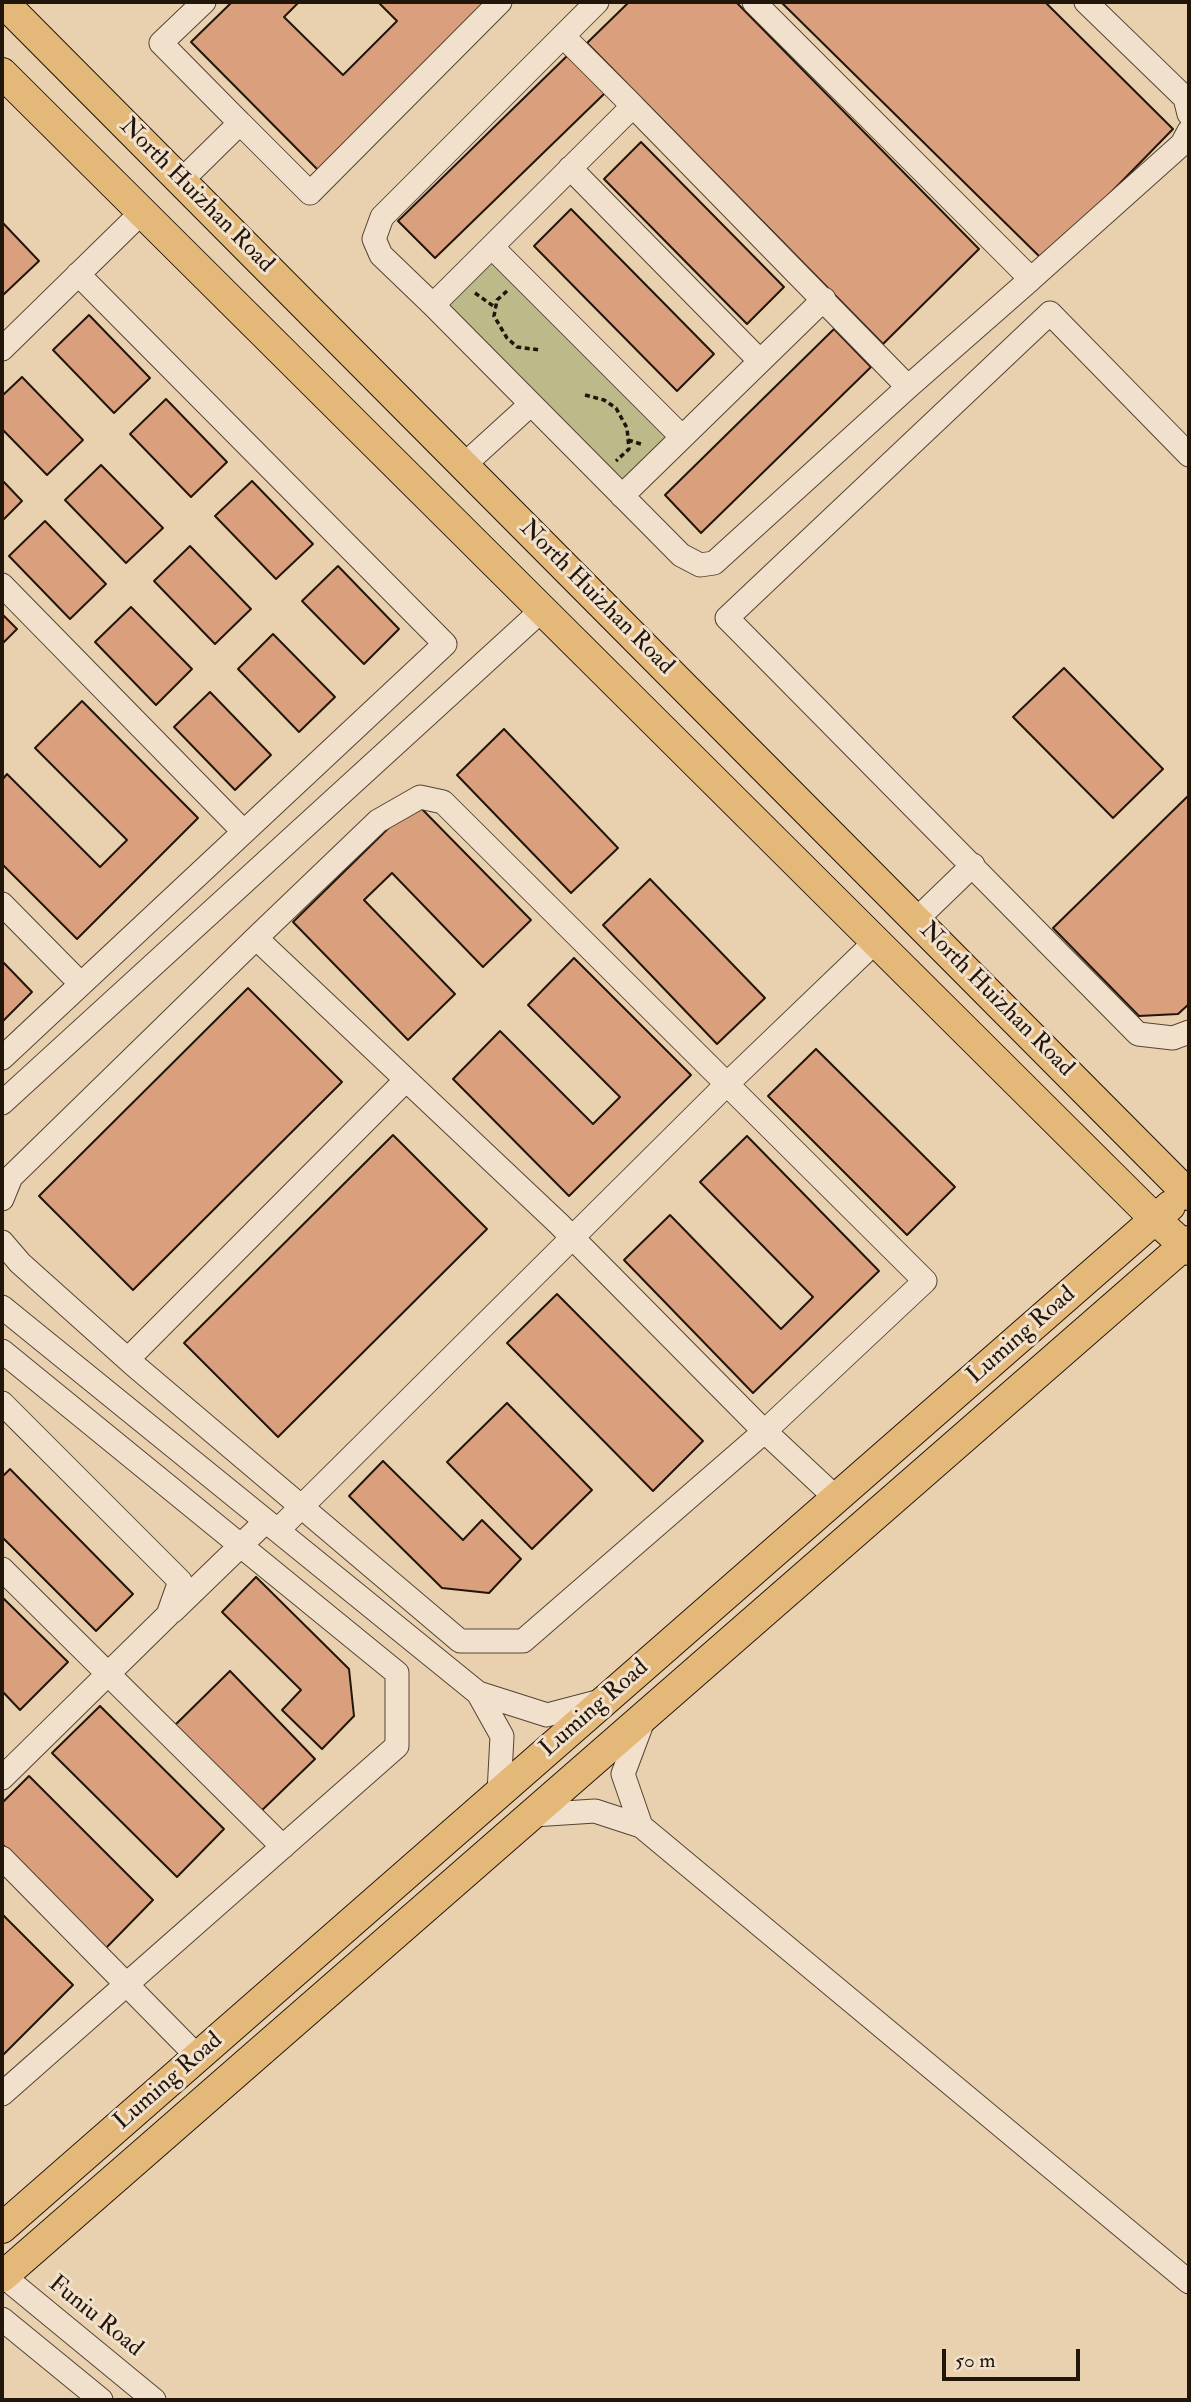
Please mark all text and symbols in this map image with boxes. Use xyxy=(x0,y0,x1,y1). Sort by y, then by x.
street label: North Huizhan Road xyxy=(113,113,279,279)
street label: North Huizhan Road xyxy=(513,515,679,681)
street label: North Huizhan Road xyxy=(913,917,1079,1083)
street label: Luming Road xyxy=(962,1281,1082,1391)
street label: Luming Road xyxy=(535,1654,655,1764)
street label: Luming Road xyxy=(109,2027,229,2137)
street label: Funiu Road xyxy=(42,2270,148,2364)
scale bar xyxy=(946,2336,1084,2380)
text: 50 m xyxy=(955,2347,996,2374)

